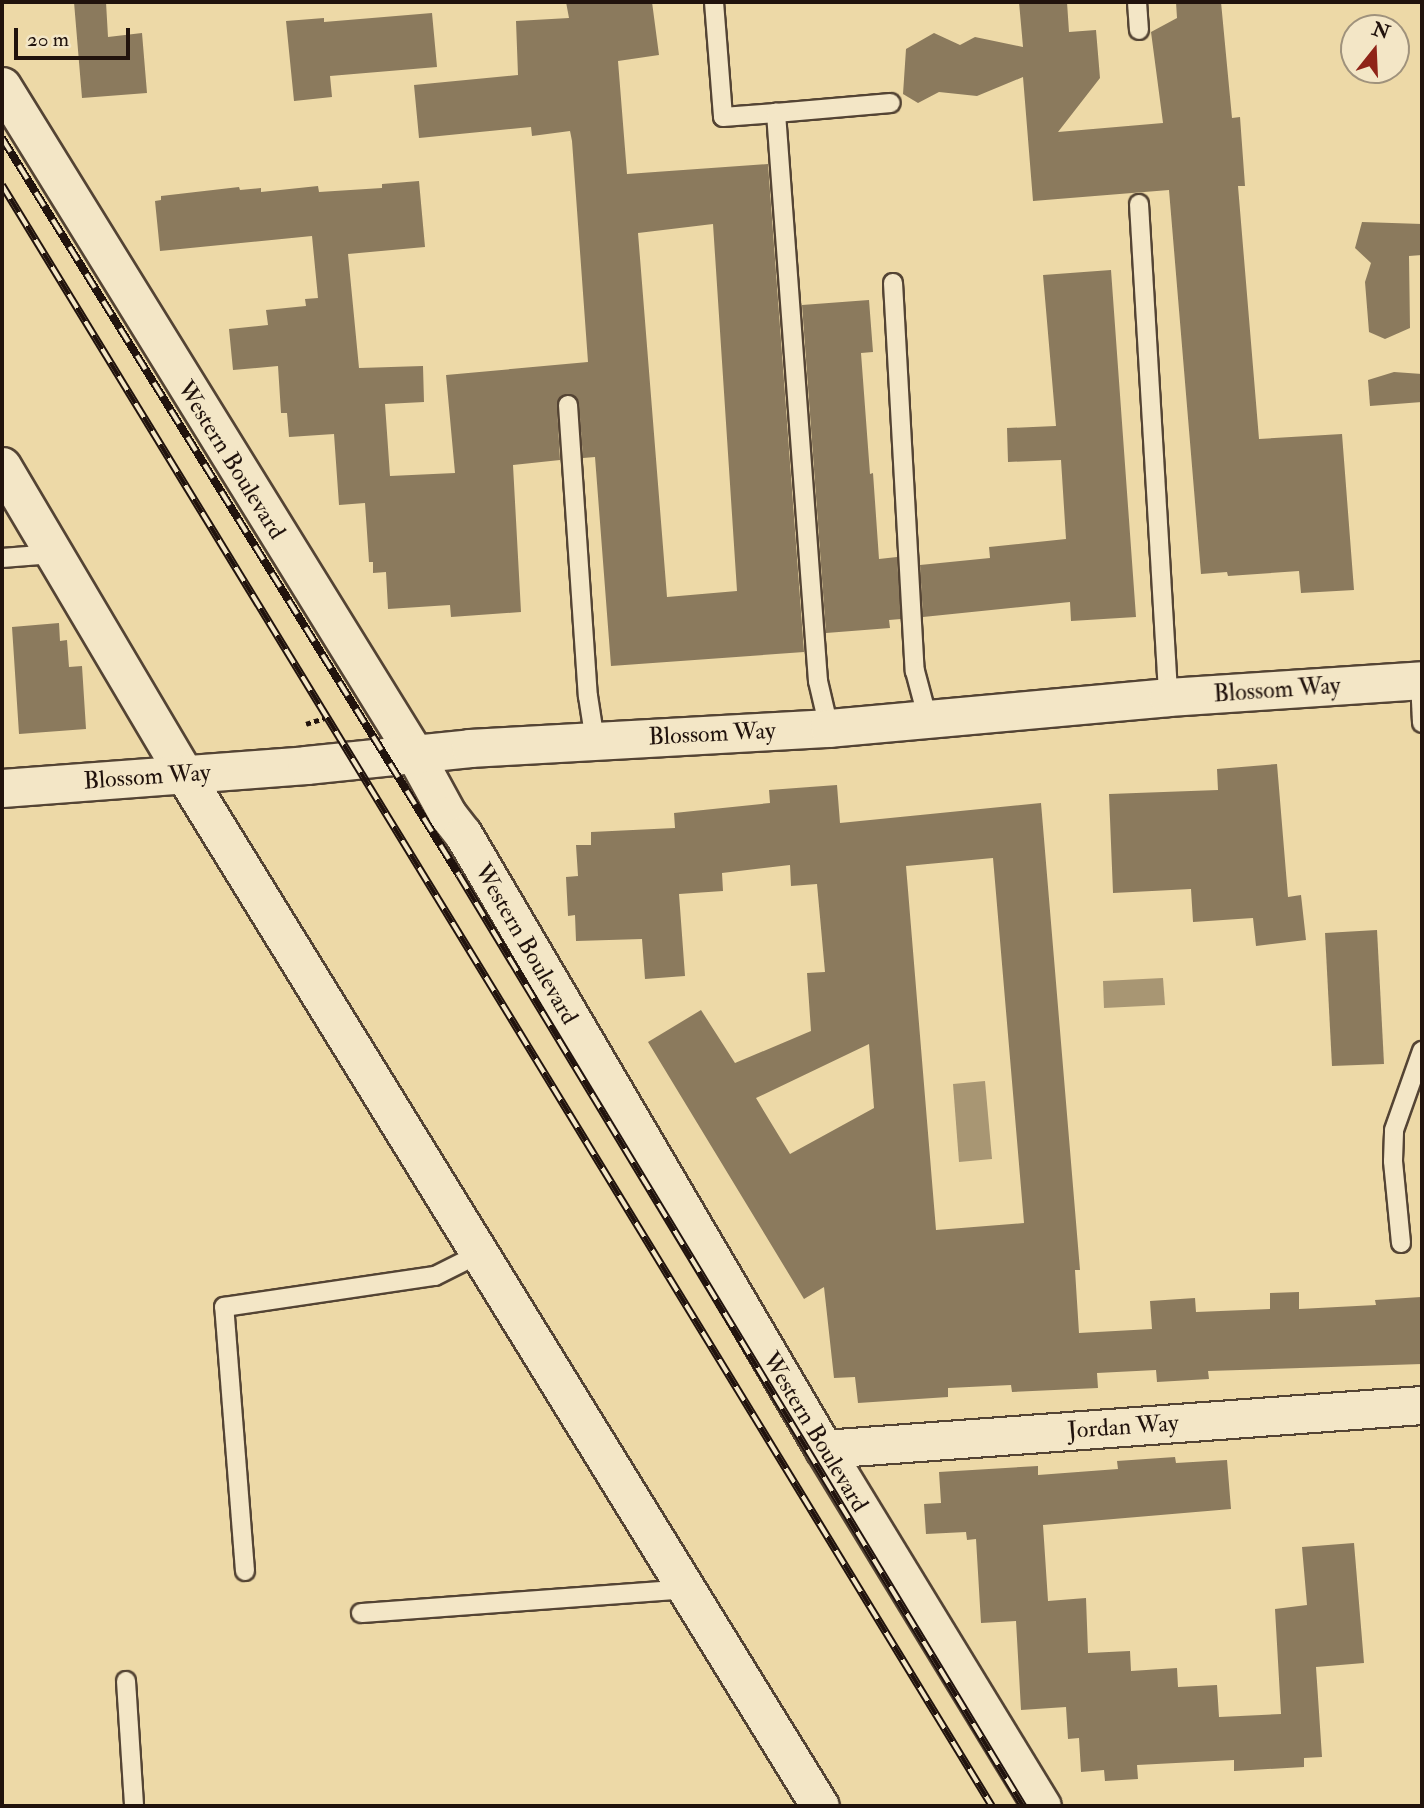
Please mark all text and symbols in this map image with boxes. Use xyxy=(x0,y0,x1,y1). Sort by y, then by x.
scale bar xyxy=(18,14,133,58)
north arrow xyxy=(1340,14,1410,84)
text: N xyxy=(1369,17,1393,45)
text: 20 m xyxy=(27,26,69,53)
street label: Western Boulevard xyxy=(171,376,291,544)
street label: Blossom Way xyxy=(1212,671,1342,709)
street label: Blossom Way xyxy=(648,716,776,752)
street label: Blossom Way xyxy=(82,758,212,796)
street label: Western Boulevard xyxy=(468,858,584,1030)
street label: Western Boulevard xyxy=(756,1347,874,1517)
street label: Jordan Way xyxy=(1067,1409,1179,1445)

